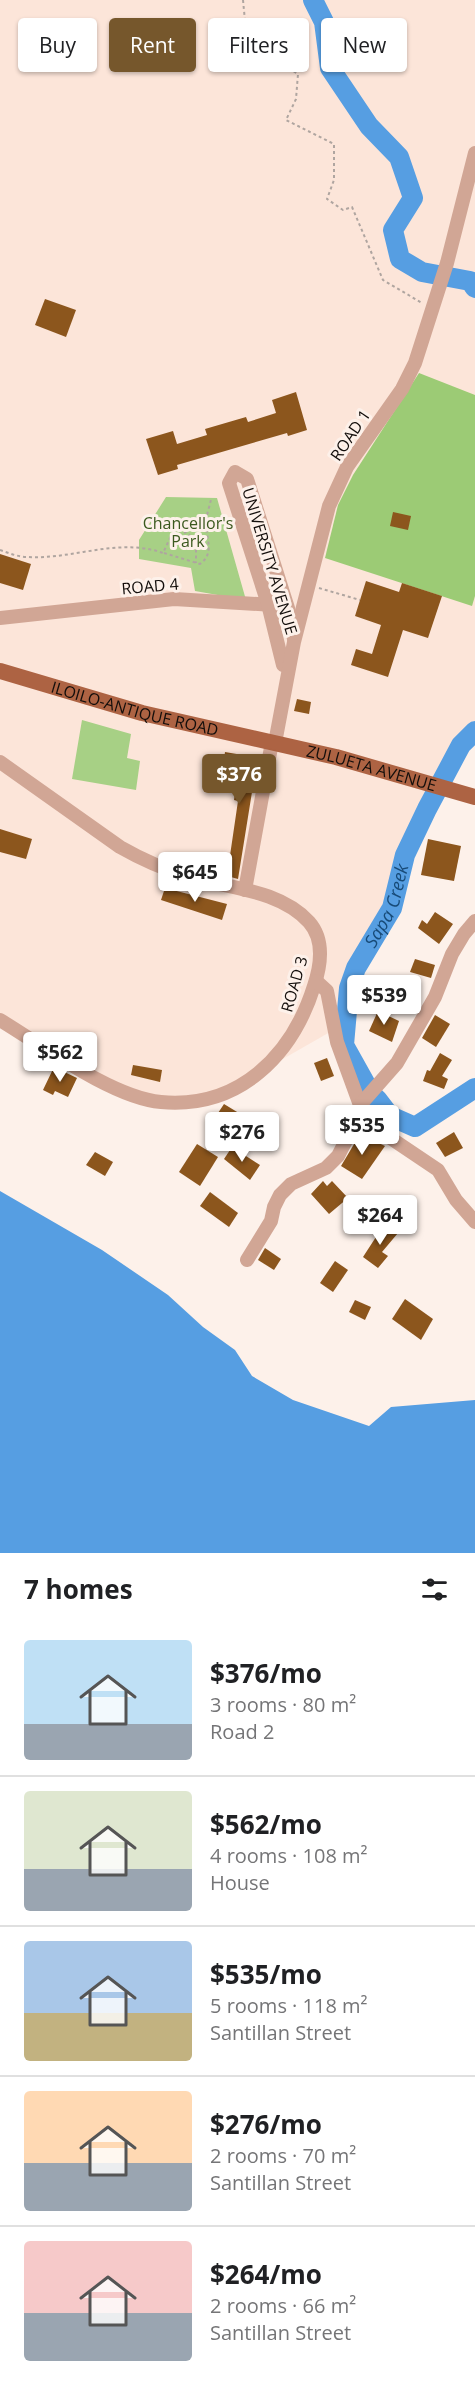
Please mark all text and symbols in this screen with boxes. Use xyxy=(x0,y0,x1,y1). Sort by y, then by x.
chip: Buy xyxy=(18,18,97,72)
chip: Rent xyxy=(109,18,196,72)
chip: Filters xyxy=(208,18,309,72)
chip: New xyxy=(321,18,407,72)
street label: ROAD 1 xyxy=(325,405,375,465)
street label: UNIVERSITY AVENUE xyxy=(237,485,303,637)
park label: Chancellor's Park xyxy=(143,512,233,552)
street label: ROAD 4 xyxy=(120,573,180,599)
street label: ILOILO-ANTIQUE ROAD xyxy=(48,676,221,741)
street label: ZULUETA AVENUE xyxy=(304,740,439,796)
pin: $376 xyxy=(203,754,275,805)
text: $376 xyxy=(216,760,262,787)
pin: $645 xyxy=(159,852,231,903)
text: $645 xyxy=(172,858,218,885)
water label: Sapa Creek xyxy=(358,860,414,952)
street label: ROAD 3 xyxy=(276,953,312,1015)
pin: $539 xyxy=(348,975,420,1026)
text: $539 xyxy=(361,981,407,1008)
pin: $562 xyxy=(24,1032,96,1083)
text: $562 xyxy=(37,1038,83,1065)
pin: $535 xyxy=(326,1105,398,1156)
text: $535 xyxy=(339,1111,385,1138)
pin: $276 xyxy=(206,1112,278,1163)
text: $276 xyxy=(219,1118,265,1145)
pin: $264 xyxy=(344,1195,416,1246)
text: $264 xyxy=(357,1201,403,1228)
text: 7 homes xyxy=(24,1571,133,1607)
icon: filters xyxy=(418,1573,451,1606)
text: $376/mo xyxy=(210,1655,322,1691)
icon: home xyxy=(72,1664,144,1736)
text: 3 rooms · 80 m² xyxy=(210,1691,356,1718)
text: Road 2 xyxy=(210,1718,274,1745)
text: $562/mo xyxy=(210,1806,322,1842)
icon: home xyxy=(72,1815,144,1887)
text: 4 rooms · 108 m² xyxy=(210,1842,368,1869)
text: House xyxy=(210,1869,270,1896)
text: $535/mo xyxy=(210,1956,322,1992)
icon: home xyxy=(72,1965,144,2037)
text: 5 rooms · 118 m² xyxy=(210,1992,368,2019)
text: Santillan Street xyxy=(210,2019,351,2046)
text: $276/mo xyxy=(210,2106,322,2142)
icon: home xyxy=(72,2115,144,2187)
text: 2 rooms · 70 m² xyxy=(210,2142,356,2169)
text: Santillan Street xyxy=(210,2169,351,2196)
text: $264/mo xyxy=(210,2256,322,2292)
icon: home xyxy=(72,2265,144,2337)
text: 2 rooms · 66 m² xyxy=(210,2292,356,2319)
text: Santillan Street xyxy=(210,2319,351,2346)

